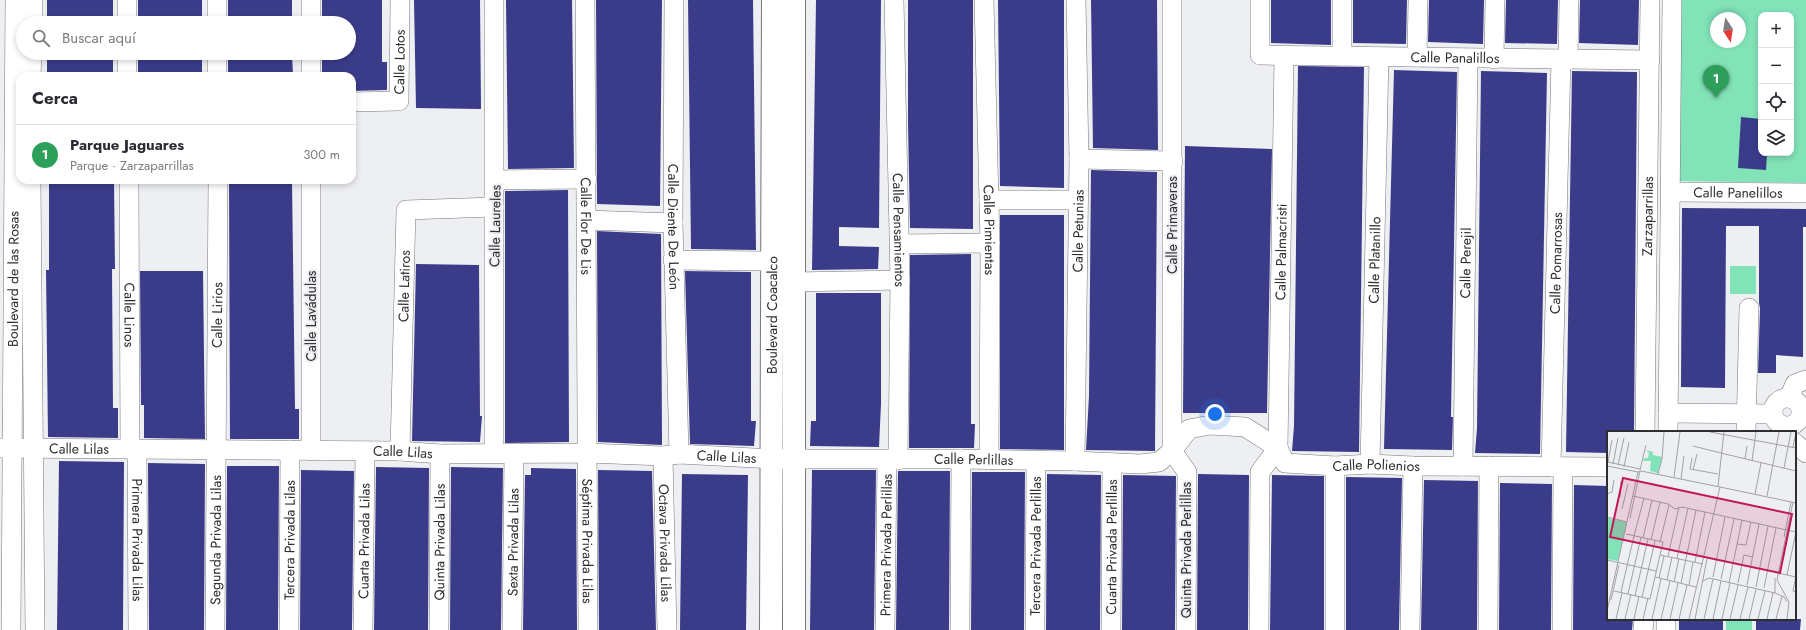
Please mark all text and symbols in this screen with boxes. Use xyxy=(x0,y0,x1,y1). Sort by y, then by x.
north arrow xyxy=(1710,12,1746,48)
map controls xyxy=(1758,12,1794,156)
button: + xyxy=(1758,12,1794,48)
search box xyxy=(16,16,356,60)
icon: search xyxy=(30,27,52,49)
text: Buscar aquí xyxy=(62,27,136,49)
street label: Calle Lotos xyxy=(389,29,410,95)
street label: Calle Panalillos xyxy=(1410,47,1500,68)
button: − xyxy=(1758,48,1794,84)
pin: 1 xyxy=(1703,65,1729,98)
button: locate xyxy=(1758,84,1794,120)
text: Cerca xyxy=(32,86,78,110)
button: layers xyxy=(1758,120,1794,156)
text: Parque Jaguares xyxy=(70,134,184,156)
text: 1 xyxy=(42,145,48,164)
text: 300 m xyxy=(303,145,340,164)
text: Parque · Zarzaparrillas xyxy=(70,156,194,175)
street label: Calle Diente De León xyxy=(663,164,685,290)
street label: Calle Pensamientos xyxy=(888,173,910,288)
street label: Calle Primaveras xyxy=(1162,176,1182,274)
street label: Zarzaparrillas xyxy=(1637,176,1658,256)
street label: Calle Flor De Lis xyxy=(576,177,596,275)
street label: Calle Panelillos xyxy=(1693,182,1783,203)
street label: Calle Laureles xyxy=(484,184,506,267)
street label: Calle Pimientas xyxy=(979,184,1000,276)
street label: Calle Petunias xyxy=(1067,189,1089,273)
street label: Calle Palmacristi xyxy=(1270,203,1292,301)
street label: Boulevard de las Rosas xyxy=(3,211,24,347)
street label: Calle Pomarrosas xyxy=(1545,212,1567,314)
street label: Calle Platanillo xyxy=(1364,216,1385,304)
street label: Calle Perejil xyxy=(1455,227,1476,299)
street label: Calle Latiros xyxy=(393,249,415,322)
street label: Boulevard Coacalco xyxy=(762,256,782,374)
street label: Calle Lavádulas xyxy=(301,270,321,362)
street label: Calle Lirios xyxy=(207,282,227,348)
street label: Calle Linos xyxy=(119,283,140,348)
your location xyxy=(1205,404,1225,424)
inset map xyxy=(1607,431,1796,620)
street label: Calle Lilas xyxy=(49,438,109,459)
street label: Calle Lilas xyxy=(373,441,434,463)
street label: Calle Lilas xyxy=(696,445,757,468)
street label: Calle Perlillas xyxy=(934,449,1014,470)
street label: Calle Polienios xyxy=(1332,454,1420,476)
street label: Primera Privada Perlillas xyxy=(875,473,897,616)
street label: Segunda Privada Lilas xyxy=(205,475,226,605)
street label: Tercera Privada Perlillas xyxy=(1025,476,1046,616)
street label: Primera Privada Lilas xyxy=(127,478,148,602)
street label: Séptima Privada Lilas xyxy=(577,478,598,604)
street label: Cuarta Privada Perlillas xyxy=(1101,479,1122,615)
street label: Tercera Privada Lilas xyxy=(279,480,300,600)
street label: Quinta Privada Perlillas xyxy=(1176,482,1196,618)
street label: Cuarta Privada Lilas xyxy=(353,483,375,599)
street label: Quinta Privada Lilas xyxy=(429,483,450,601)
street label: Octava Privada Lilas xyxy=(654,484,676,603)
street label: Sexta Privada Lilas xyxy=(502,487,524,596)

